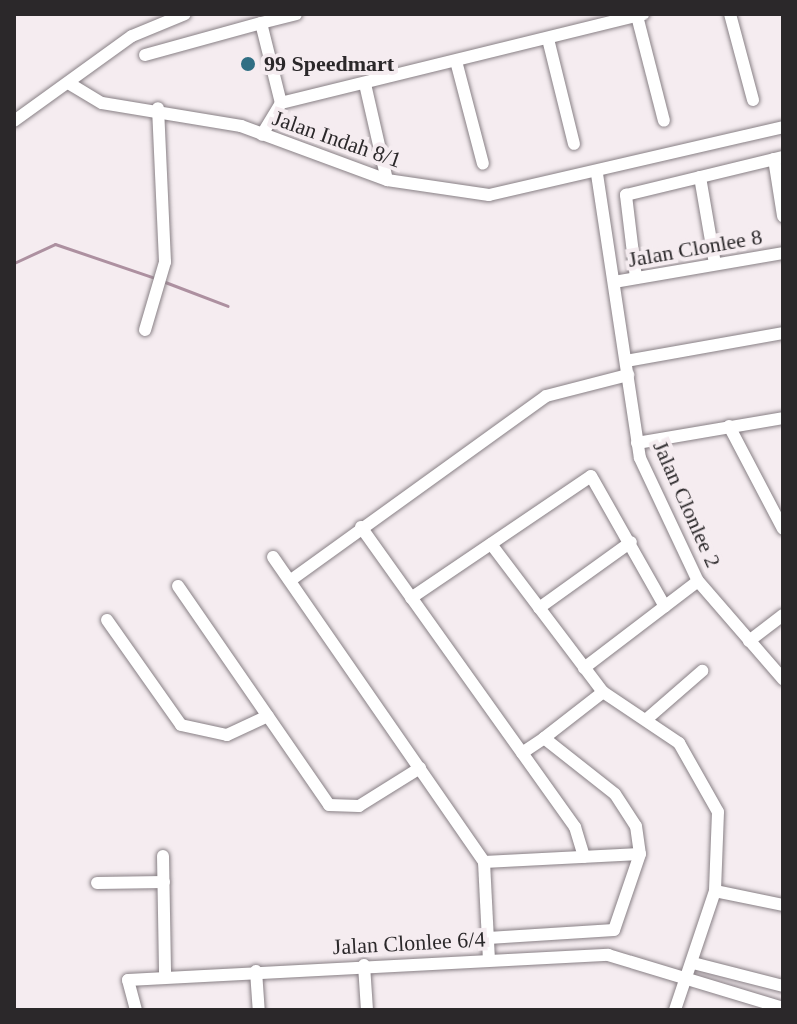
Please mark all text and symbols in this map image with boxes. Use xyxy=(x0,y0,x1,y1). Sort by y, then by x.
place label: 99 Speedmart xyxy=(264,51,394,77)
marker: 99 Speedmart xyxy=(239,55,257,73)
street label: Jalan Indah 8/1 xyxy=(269,105,405,173)
street label: Jalan Clonlee 8 xyxy=(626,223,764,273)
street label: Jalan Clonlee 2 xyxy=(647,437,727,571)
street label: Jalan Clonlee 6/4 xyxy=(332,926,486,960)

